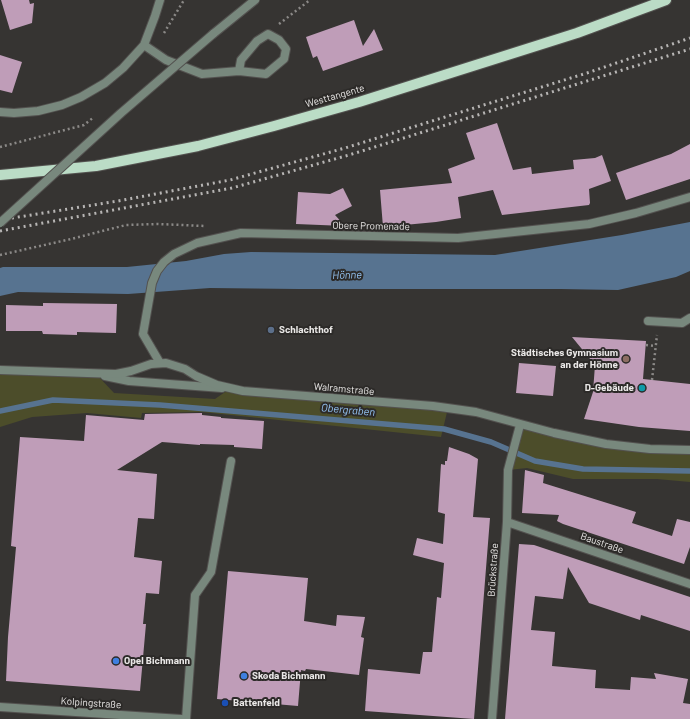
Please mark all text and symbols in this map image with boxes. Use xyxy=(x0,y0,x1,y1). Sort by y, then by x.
street label: Westtangente xyxy=(304,82,366,110)
street label: Obere Promenade xyxy=(332,219,410,233)
water label: Hönne xyxy=(332,268,362,282)
place label: Schlachthof xyxy=(279,324,333,336)
marker: Schlachthof xyxy=(266,325,276,335)
place label: Städtisches Gymnasium an der Hönne xyxy=(511,347,618,370)
marker: Städtisches Gymnasium an der Hönne xyxy=(621,354,631,364)
street label: Walramstraße xyxy=(313,380,375,398)
place label: D-Gebäude xyxy=(585,382,634,394)
marker: D-Gebäude xyxy=(637,383,647,393)
water label: Obergraben xyxy=(320,401,376,419)
street label: Baustraße xyxy=(579,530,625,556)
street label: Brückstraße xyxy=(485,543,501,597)
place label: Opel Bichmann xyxy=(124,655,190,667)
marker: Opel Bichmann xyxy=(111,656,121,666)
place label: Skoda Bichmann xyxy=(252,670,325,682)
marker: Skoda Bichmann xyxy=(239,671,249,681)
street label: Kolpingstraße xyxy=(60,695,122,711)
place label: Battenfeld xyxy=(233,697,280,709)
marker: Battenfeld xyxy=(220,698,230,708)

